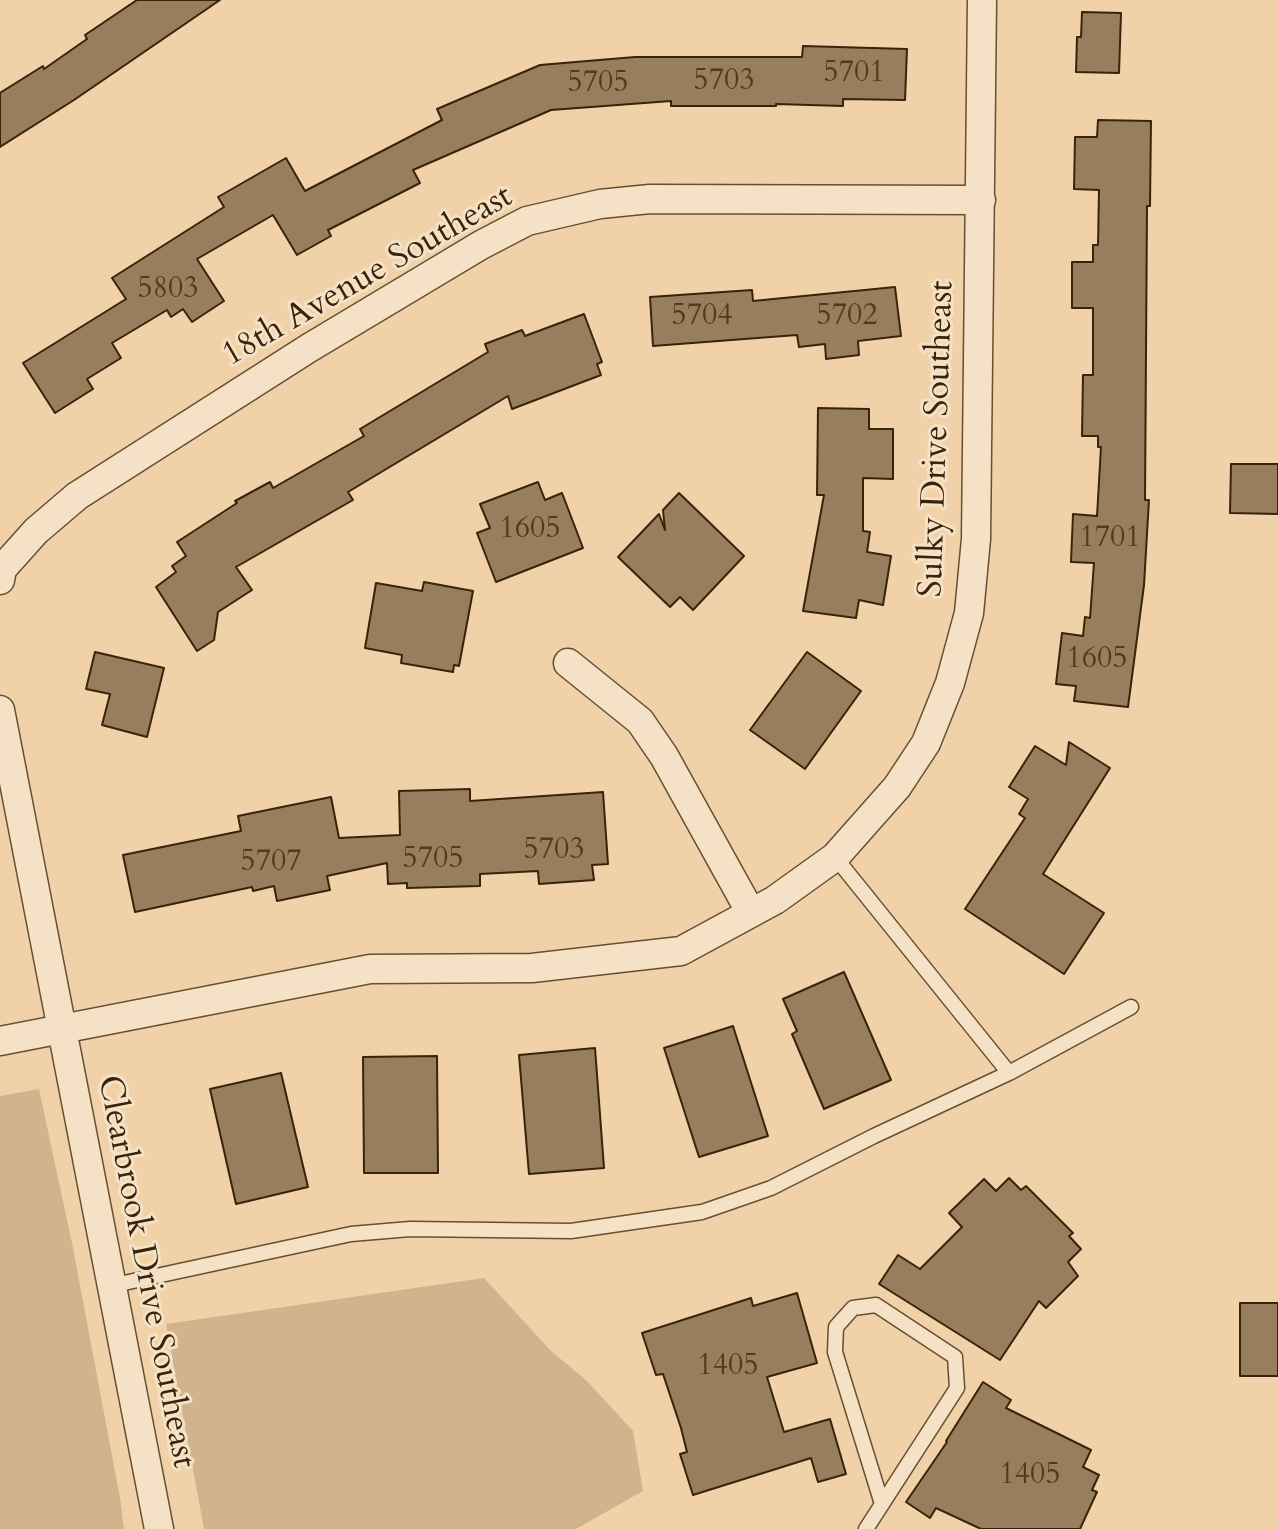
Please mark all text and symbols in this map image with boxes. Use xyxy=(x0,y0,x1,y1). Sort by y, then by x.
house number: 5701 xyxy=(823,56,885,92)
house number: 5703 xyxy=(693,64,755,100)
house number: 5705 xyxy=(567,66,629,102)
street label: 18th Avenue Southeast xyxy=(216,177,520,377)
house number: 5803 xyxy=(137,272,199,308)
street label: Sulky Drive Southeast xyxy=(912,280,964,598)
house number: 5704 xyxy=(671,299,733,335)
house number: 5702 xyxy=(816,299,878,335)
house number: 1605 xyxy=(499,512,561,548)
house number: 1701 xyxy=(1079,521,1141,557)
house number: 1605 xyxy=(1066,642,1128,678)
house number: 5703 xyxy=(523,833,585,869)
house number: 5705 xyxy=(402,842,464,878)
house number: 5707 xyxy=(240,845,302,881)
street label: Clearbrook Drive Southeast xyxy=(87,1072,203,1472)
house number: 1405 xyxy=(697,1349,759,1385)
house number: 1405 xyxy=(999,1458,1061,1494)

